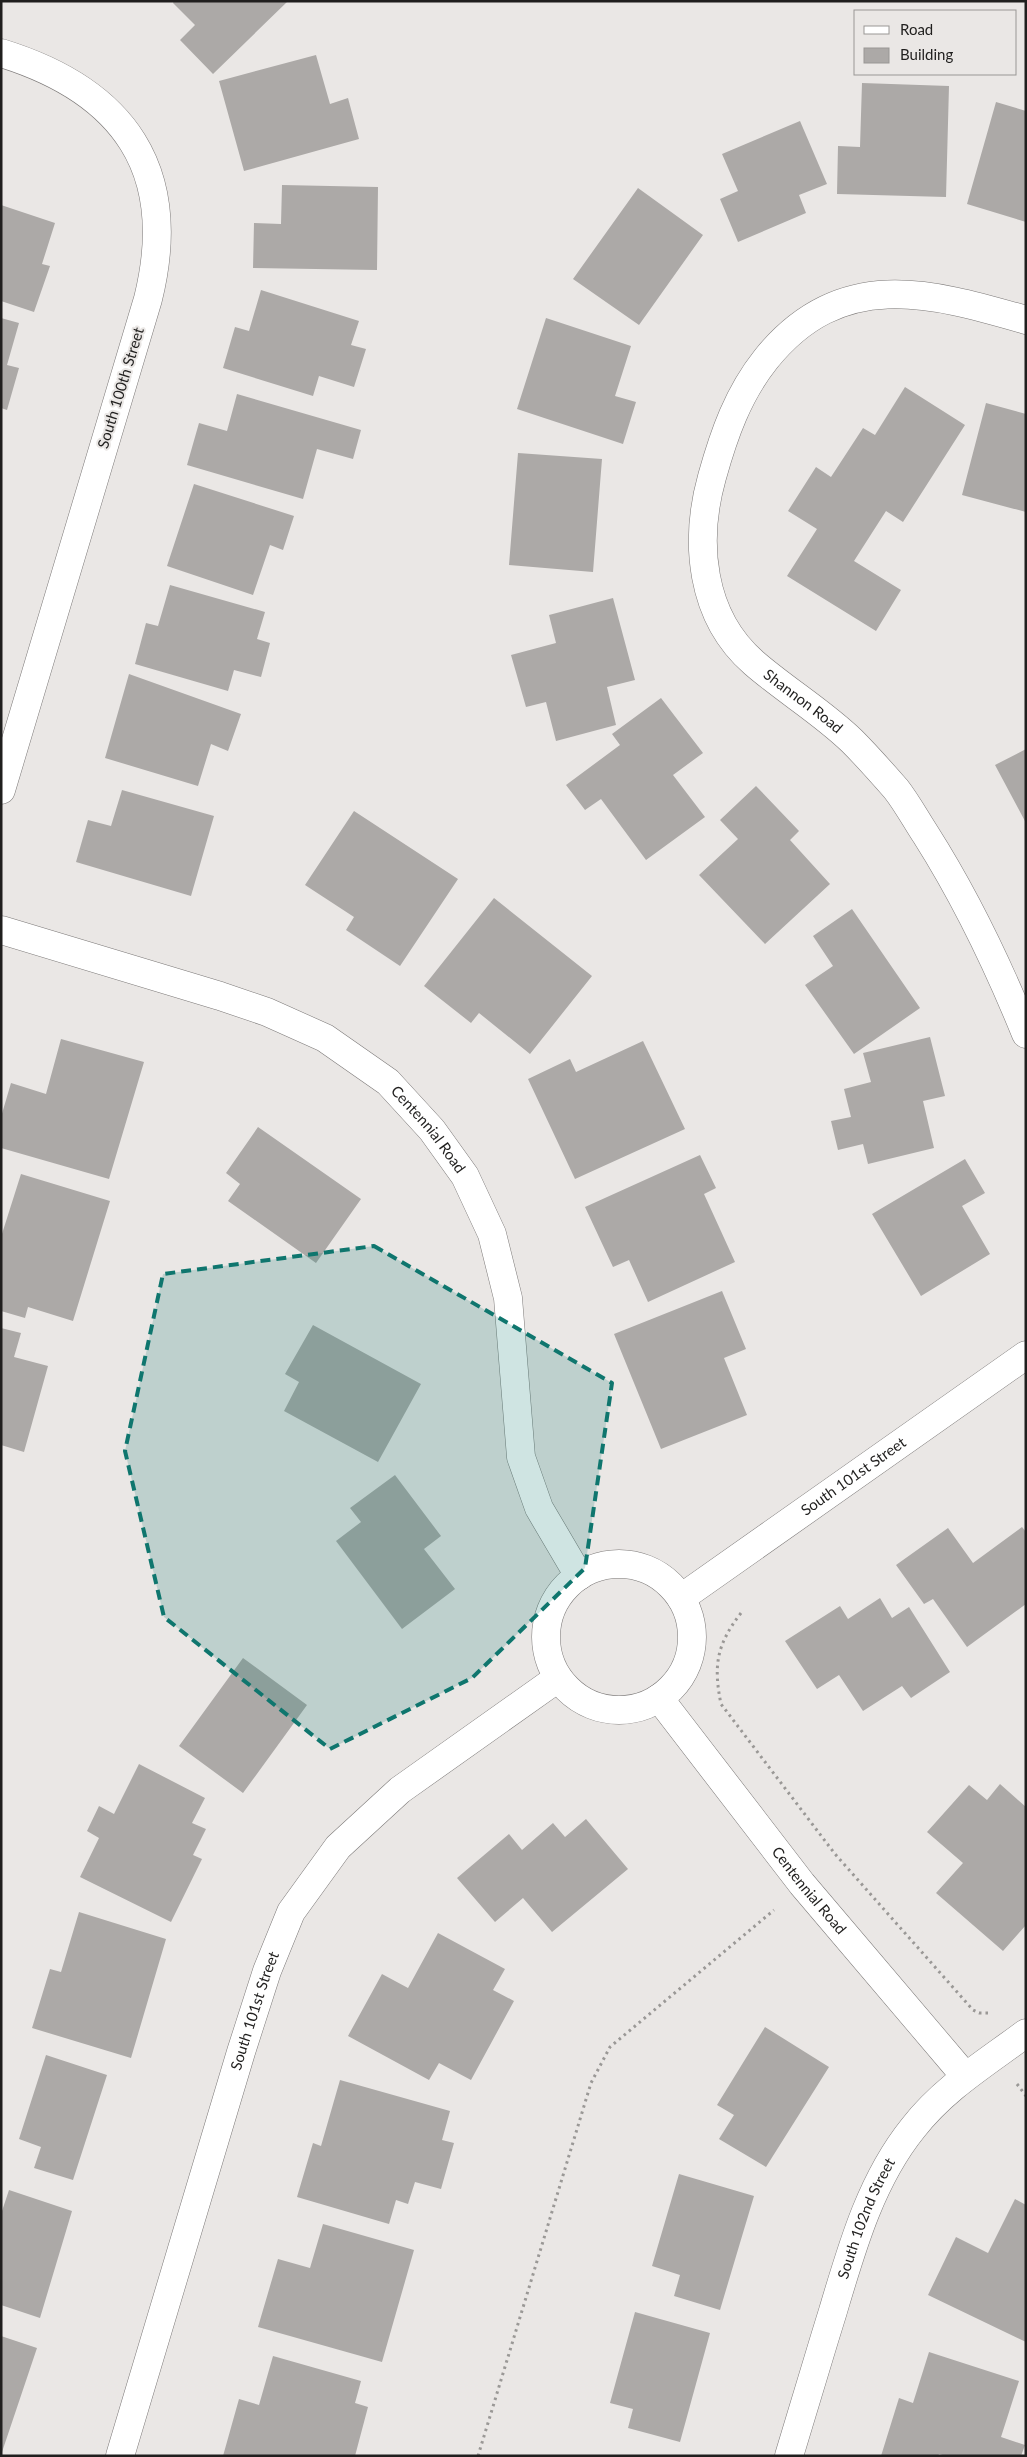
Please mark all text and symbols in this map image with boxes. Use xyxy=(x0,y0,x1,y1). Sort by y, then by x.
legend xyxy=(854,10,1017,75)
text: Road xyxy=(900,20,933,38)
text: Building xyxy=(900,45,953,63)
street label: South 100th Street xyxy=(93,324,147,450)
street label: Shannon Road xyxy=(761,665,847,737)
street label: Centennial Road xyxy=(388,1081,470,1176)
street label: South 101st Street xyxy=(797,1432,909,1519)
street label: Centennial Road xyxy=(769,1843,851,1937)
street label: South 101st Street xyxy=(226,1948,282,2072)
street label: South 102nd Street xyxy=(833,2154,898,2281)

